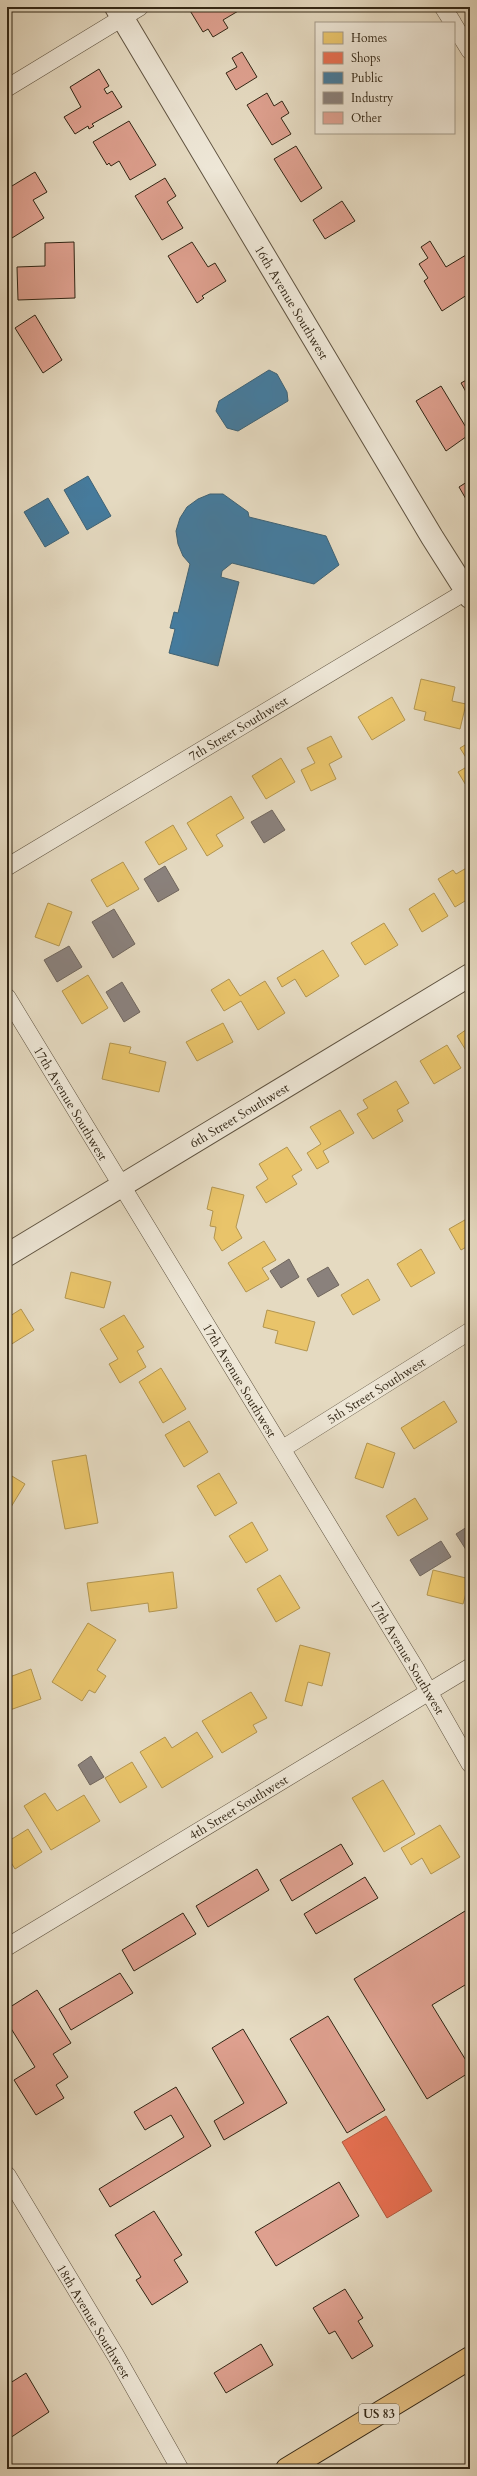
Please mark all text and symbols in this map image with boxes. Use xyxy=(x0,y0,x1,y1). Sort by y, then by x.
legend xyxy=(315,22,455,134)
text: Homes xyxy=(351,30,387,46)
text: Shops xyxy=(351,50,380,66)
text: Public xyxy=(351,70,384,86)
text: Industry xyxy=(351,90,394,106)
text: Other xyxy=(351,110,382,126)
street label: 16th Avenue Southwest xyxy=(250,242,332,363)
street label: 7th Street Southwest xyxy=(186,692,292,766)
street label: 17th Avenue Southwest xyxy=(29,1043,111,1164)
street label: 6th Street Southwest xyxy=(187,1079,293,1153)
street label: 17th Avenue Southwest xyxy=(198,1320,280,1441)
street label: 5th Street Southwest xyxy=(324,1353,429,1428)
street label: 17th Avenue Southwest xyxy=(366,1597,448,1718)
street label: 4th Street Southwest xyxy=(186,1771,292,1845)
street label: 18th Avenue Southwest xyxy=(52,2261,134,2382)
road number: US 83 xyxy=(359,2404,399,2424)

